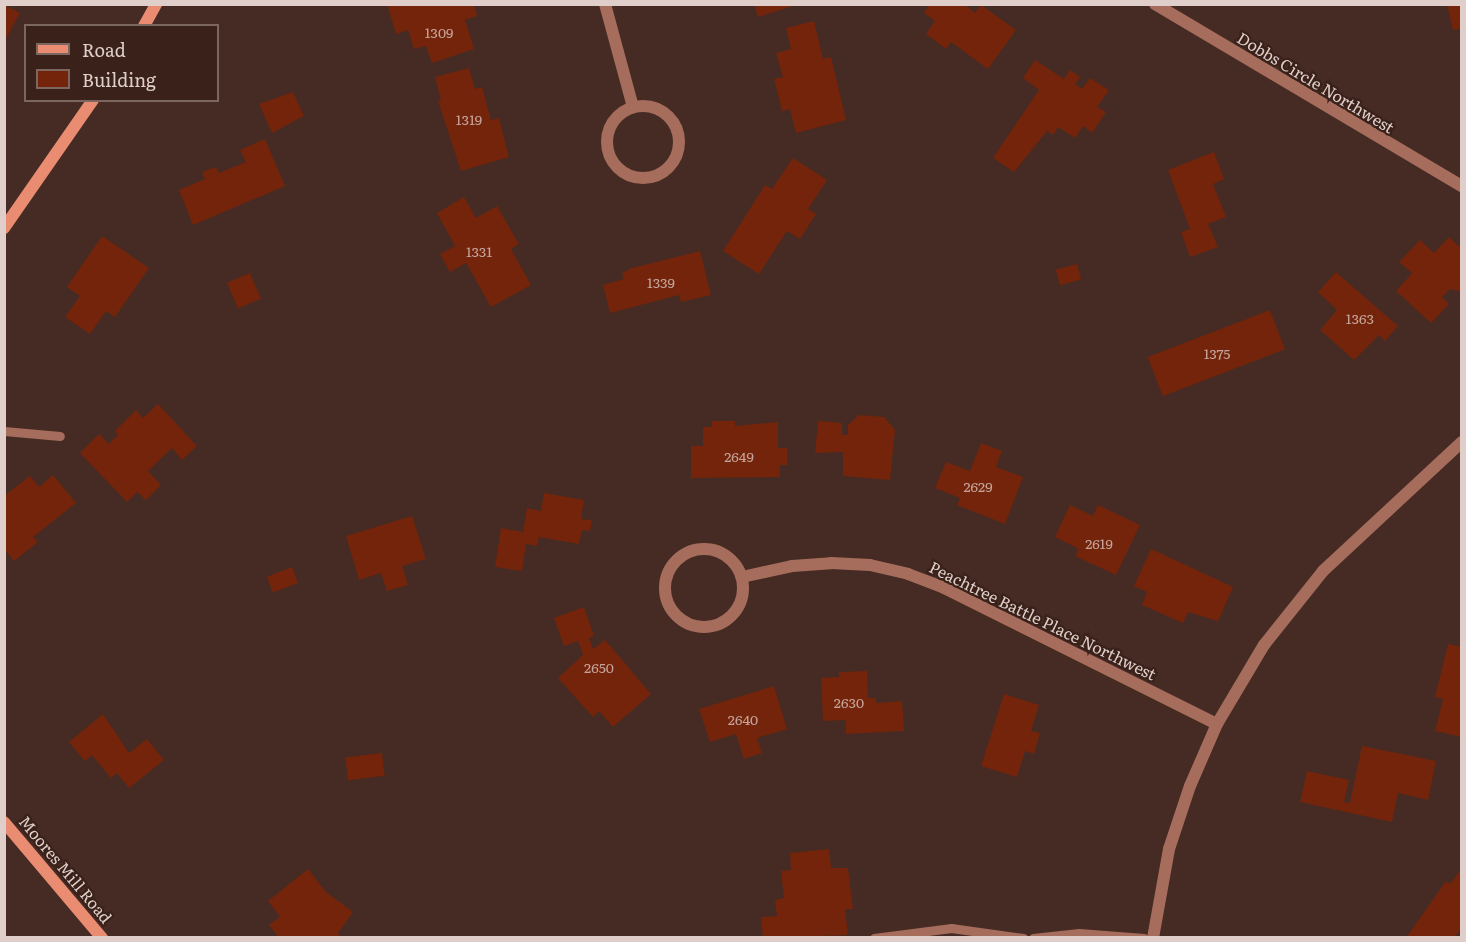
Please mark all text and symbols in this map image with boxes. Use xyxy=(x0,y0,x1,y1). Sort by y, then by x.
legend xyxy=(24,24,219,102)
house number: 1309 xyxy=(425,24,453,40)
street label: Dobbs Circle Northwest xyxy=(1234,27,1398,137)
text: Road xyxy=(82,36,126,63)
text: Building xyxy=(82,66,156,93)
house number: 1319 xyxy=(456,111,482,127)
house number: 1331 xyxy=(466,243,492,259)
house number: 1339 xyxy=(647,274,675,290)
house number: 1363 xyxy=(1346,310,1374,326)
house number: 1375 xyxy=(1204,345,1230,361)
house number: 2649 xyxy=(724,448,754,464)
house number: 2629 xyxy=(963,478,993,494)
house number: 2619 xyxy=(1085,535,1113,551)
street label: Peachtree Battle Place Northwest xyxy=(926,557,1160,683)
house number: 2650 xyxy=(584,659,614,675)
house number: 2630 xyxy=(834,694,864,710)
house number: 2640 xyxy=(728,711,758,727)
street label: Moores Mill Road xyxy=(16,811,116,927)

